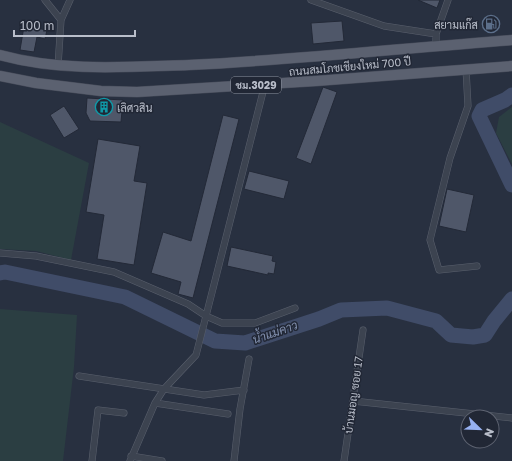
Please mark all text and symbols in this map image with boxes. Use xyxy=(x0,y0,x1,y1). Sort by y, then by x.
scale bar xyxy=(14,12,135,38)
fuel station icon: สยามแก๊ส xyxy=(481,14,501,34)
place label: สยามแก๊ส xyxy=(434,17,478,31)
text: 100 m xyxy=(20,18,54,33)
street label: ถนนสมโภชเชียงใหม่ 700 ปี xyxy=(288,53,412,78)
road number: ชม.3029 xyxy=(231,77,281,93)
building icon: เลิศวสิน xyxy=(94,97,114,117)
place label: เลิศวสิน xyxy=(117,101,152,114)
water label: น้ำแม่คาว xyxy=(249,314,300,347)
street label: บ้านมอญ ซอย 17 xyxy=(341,355,366,435)
north arrow xyxy=(460,409,500,449)
text: N xyxy=(482,427,497,439)

